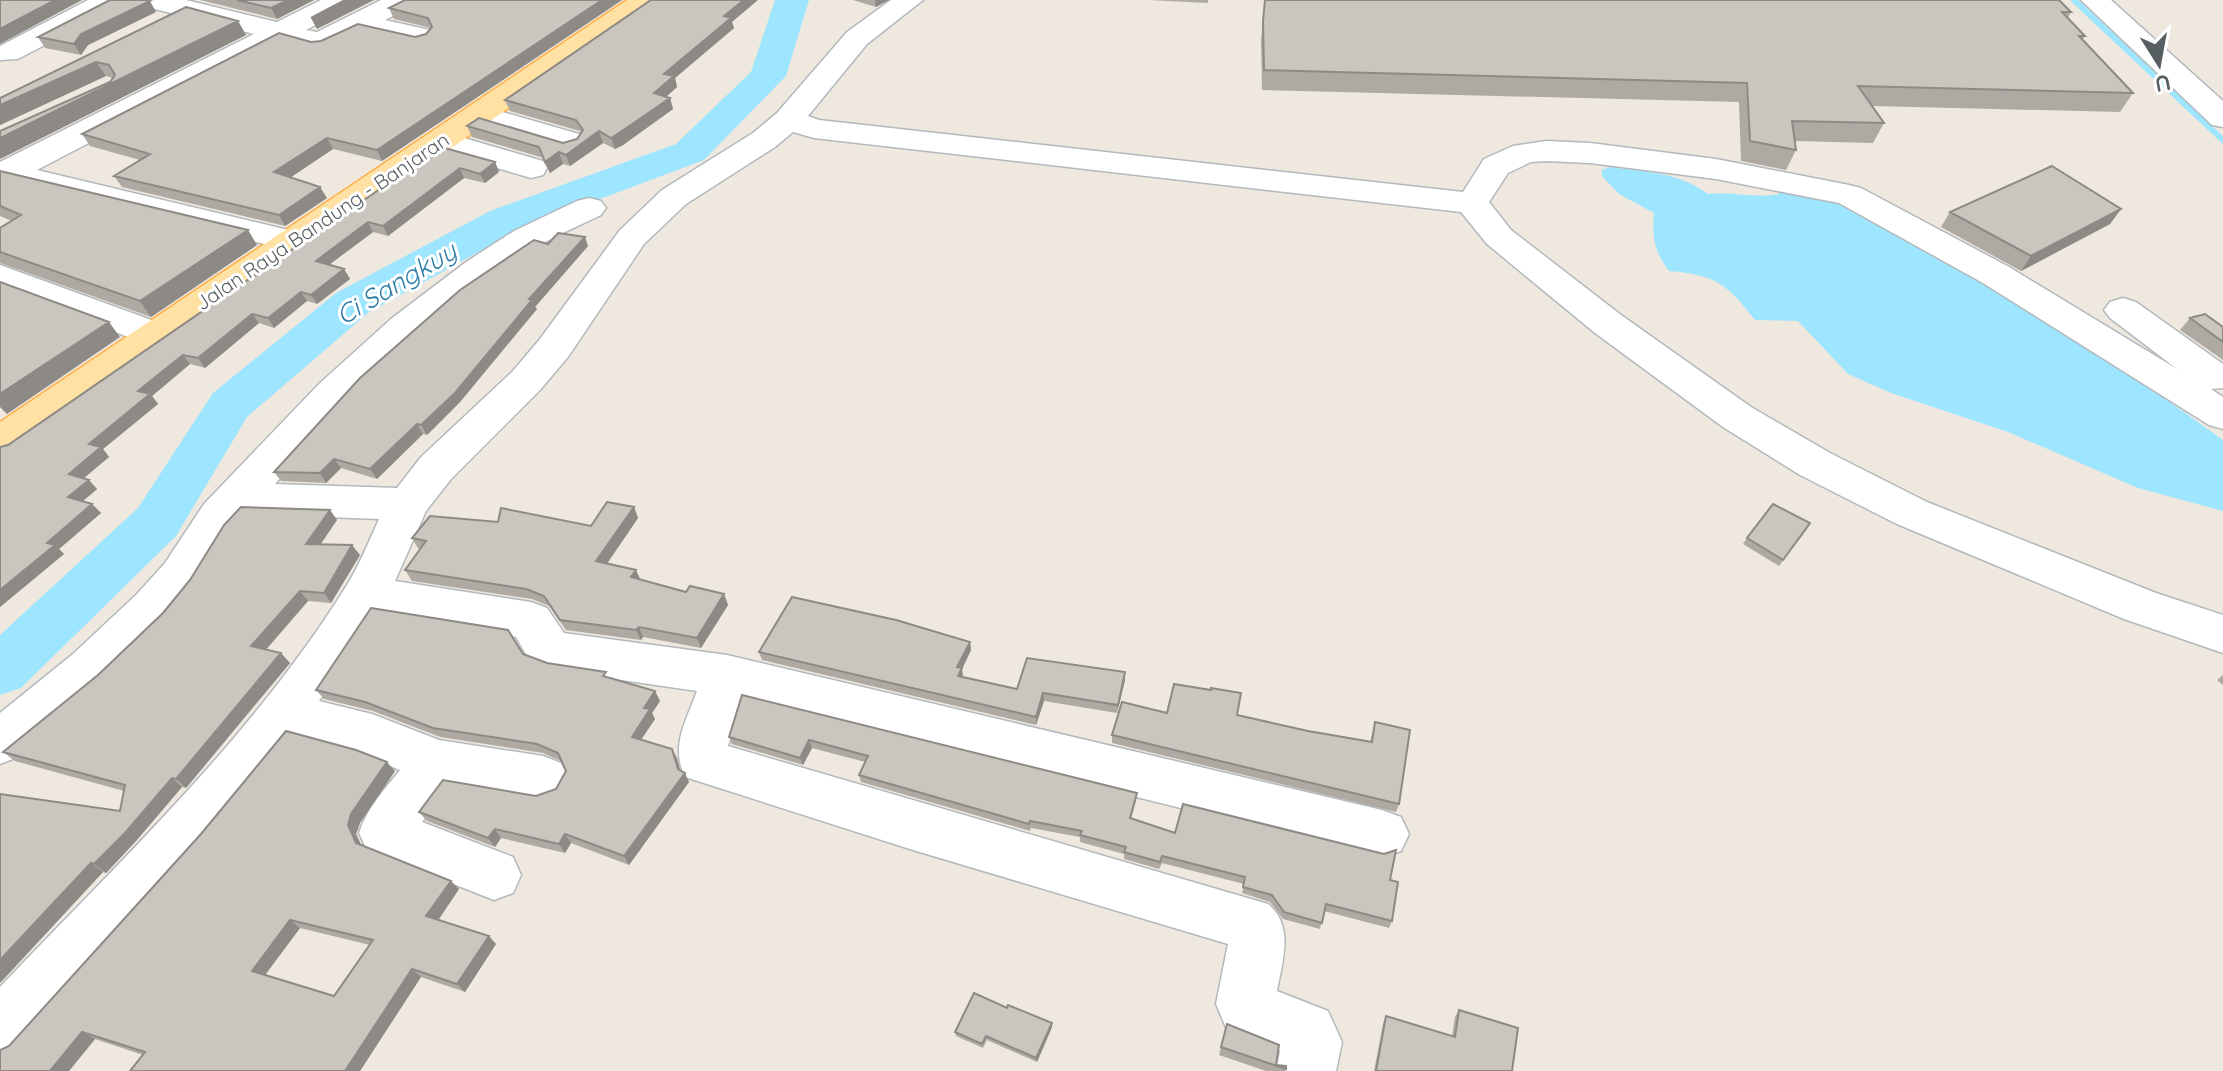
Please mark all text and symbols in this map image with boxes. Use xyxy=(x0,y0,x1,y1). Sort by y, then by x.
north arrow xyxy=(2119,24,2199,104)
text: U xyxy=(2153,68,2173,99)
street label: Jalan Raya Bandung - Banjaran xyxy=(190,127,454,315)
water label: Ci Sangkuy xyxy=(330,234,463,332)

